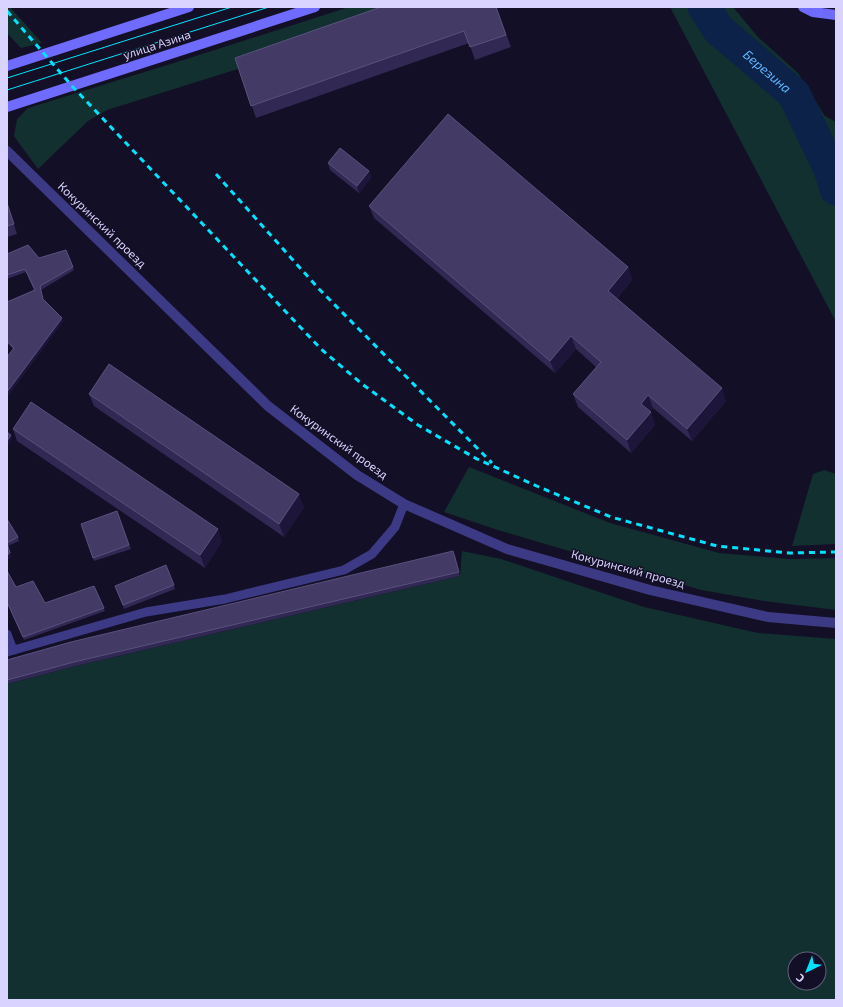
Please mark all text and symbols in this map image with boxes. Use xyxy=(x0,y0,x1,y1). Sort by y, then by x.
street label: улица Азина xyxy=(121,27,193,63)
water label: Березина xyxy=(740,46,795,96)
street label: Кокуринский проезд xyxy=(55,179,150,271)
street label: Кокуринский проезд xyxy=(288,401,391,482)
street label: Кокуринский проезд xyxy=(570,546,687,591)
north arrow xyxy=(787,951,827,991)
text: С xyxy=(793,971,807,986)

